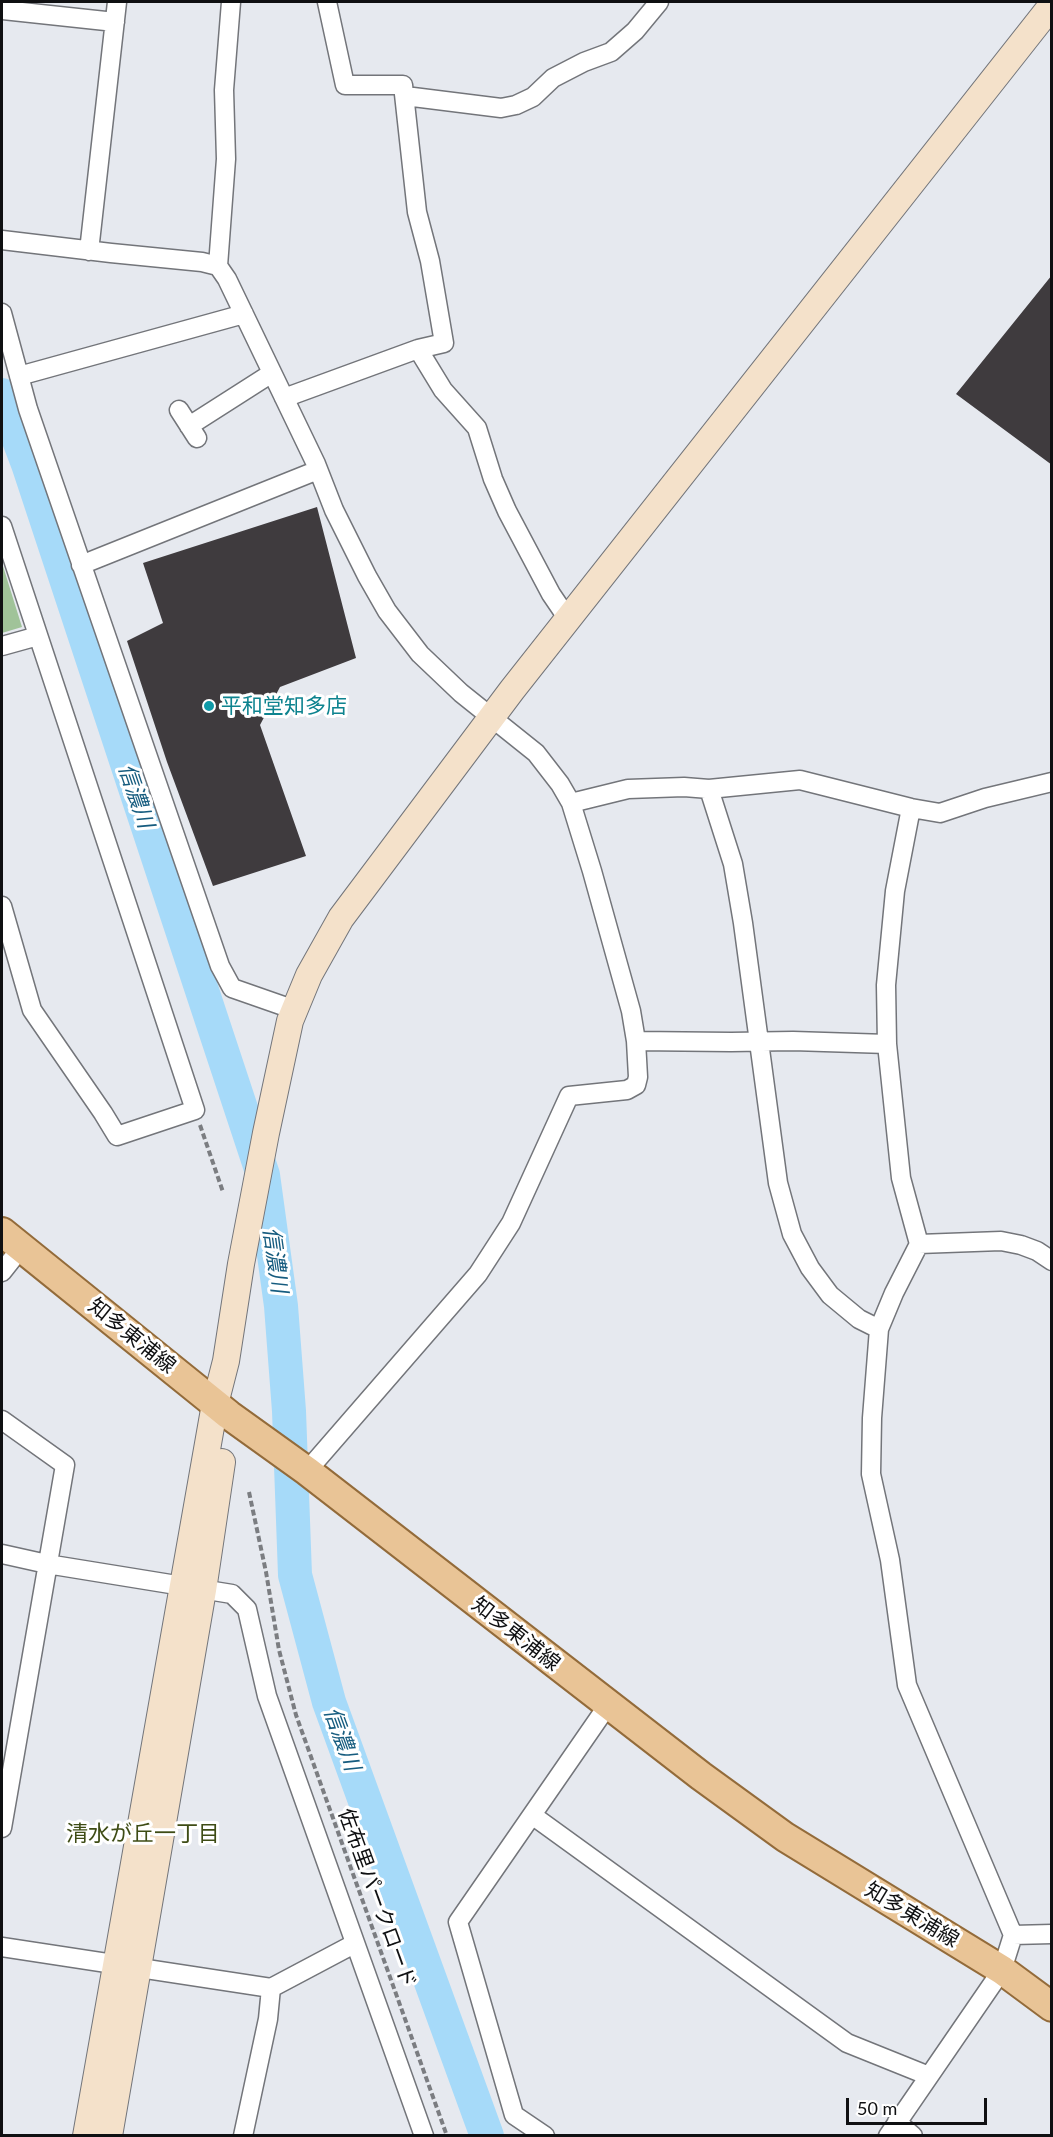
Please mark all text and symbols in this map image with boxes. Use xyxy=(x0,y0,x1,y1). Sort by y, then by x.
place label: 平和堂知多店 xyxy=(221,693,347,719)
marker: 平和堂知多店 xyxy=(202,699,216,713)
water label: 信濃川 xyxy=(113,761,159,831)
water label: 信濃川 xyxy=(257,1225,293,1295)
street label: 知多東浦線 xyxy=(83,1293,181,1379)
street label: 知多東浦線 xyxy=(467,1592,565,1676)
water label: 信濃川 xyxy=(318,1703,366,1775)
street label: 佐布里パークロード xyxy=(333,1805,421,1991)
district label: 清水が丘一丁目 xyxy=(66,1821,220,1847)
street label: 知多東浦線 xyxy=(861,1877,963,1953)
scale bar xyxy=(849,2086,990,2124)
text: 50 m xyxy=(857,2097,897,2119)

